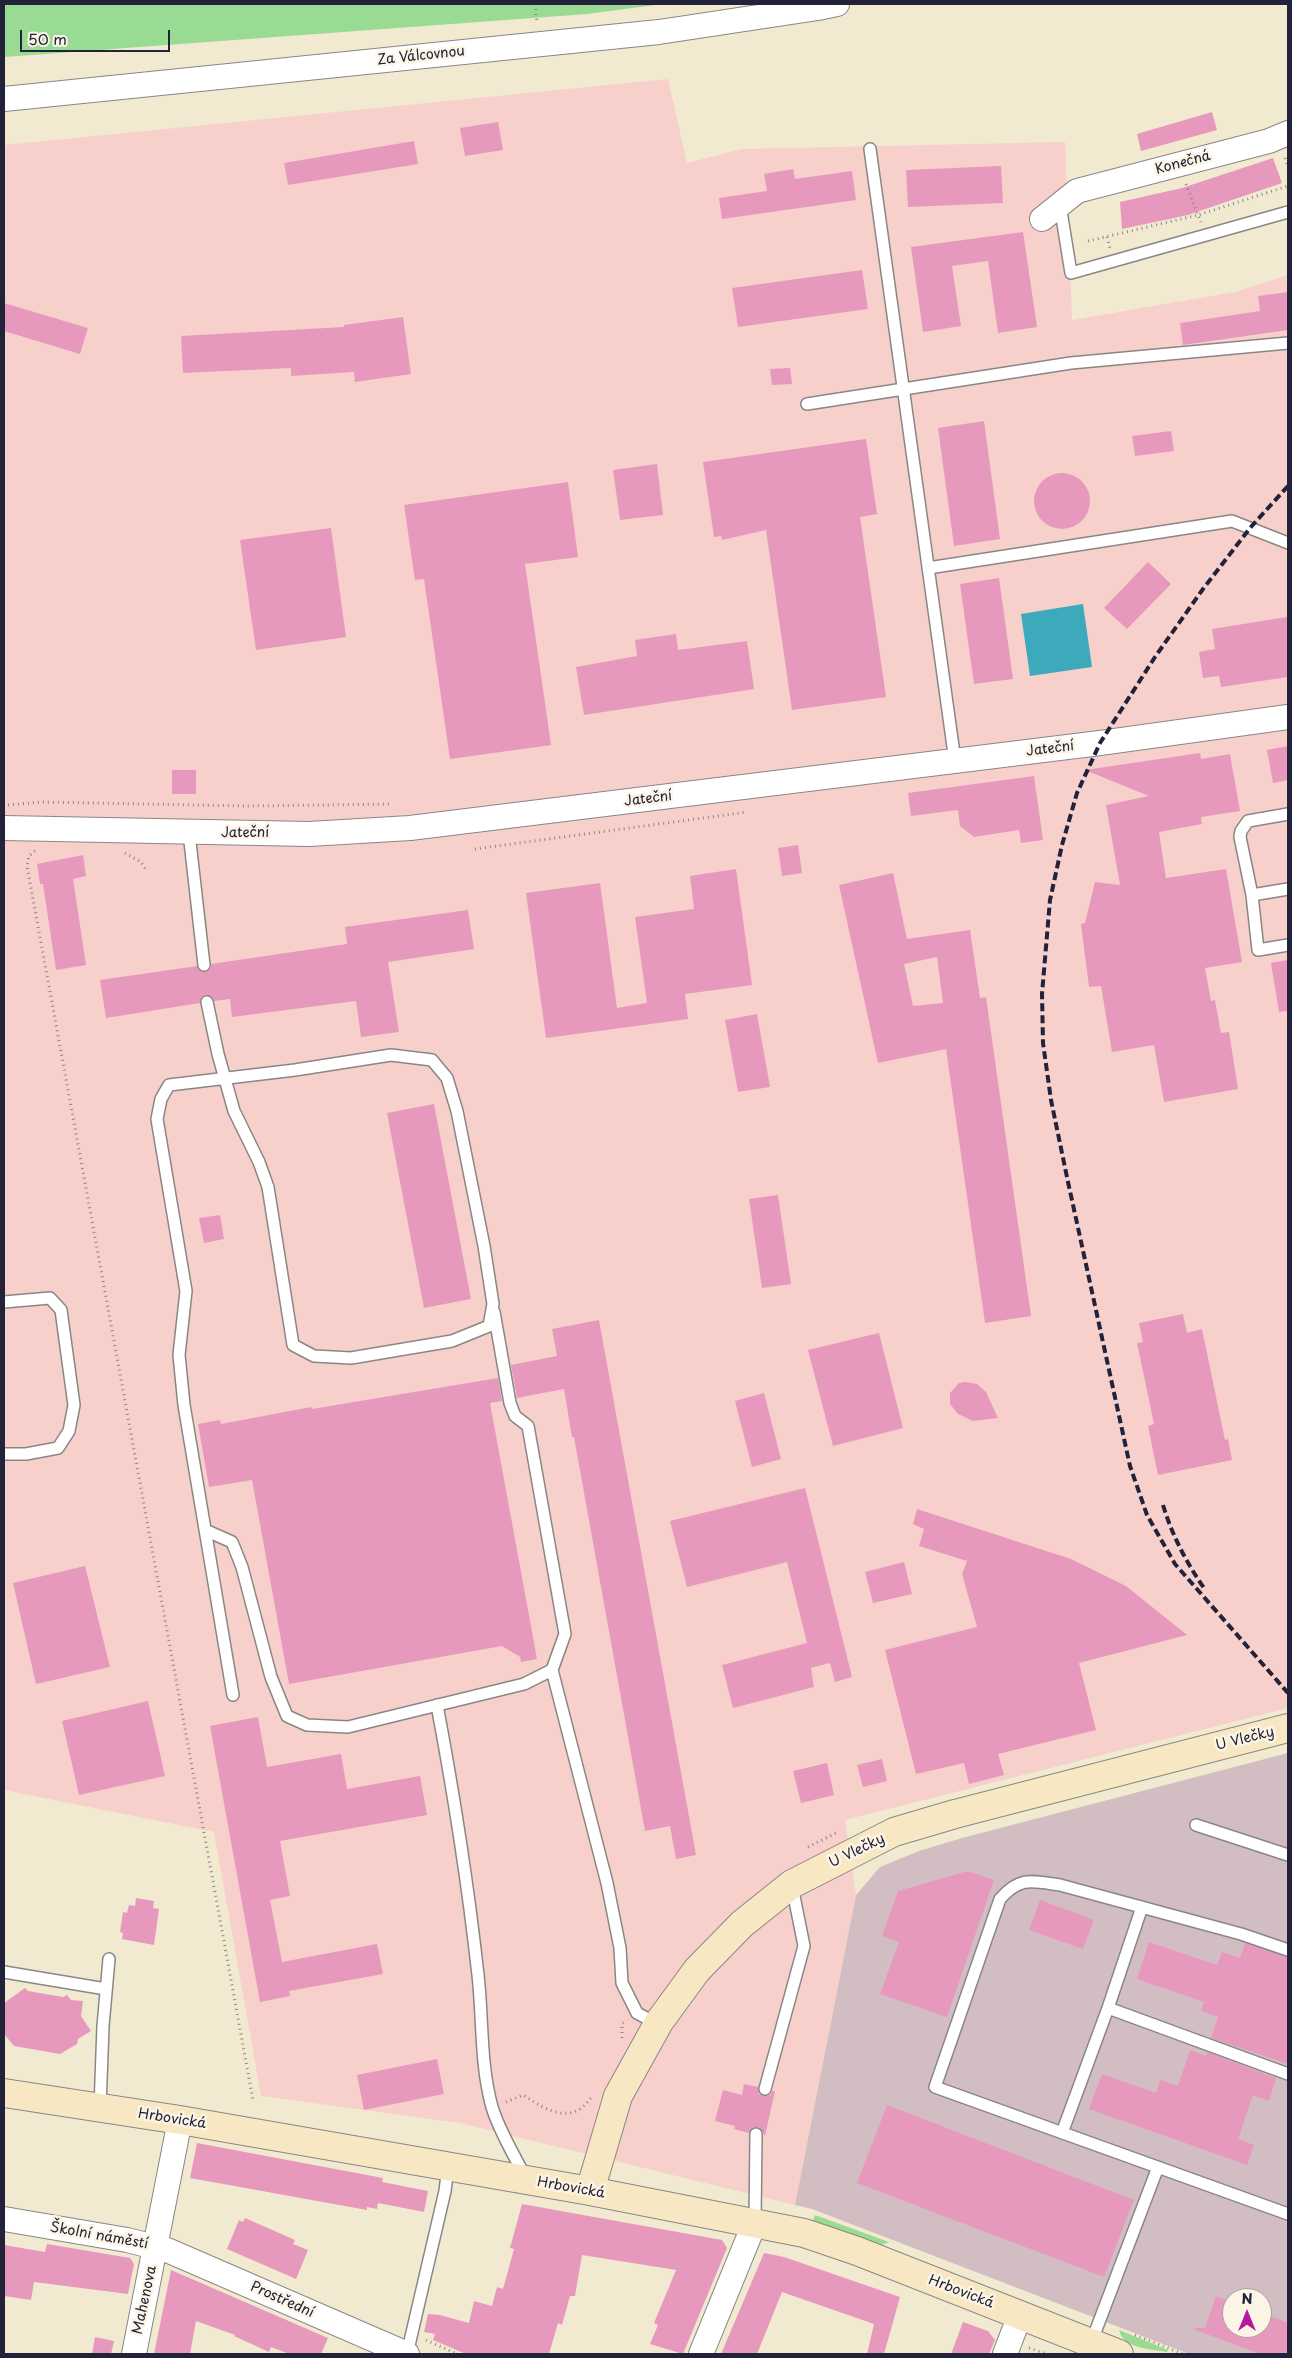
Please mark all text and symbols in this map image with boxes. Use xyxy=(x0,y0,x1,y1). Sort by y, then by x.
scale bar xyxy=(22,20,172,52)
text: 50 m xyxy=(28,27,67,50)
street label: Za Válcovnou xyxy=(376,43,466,69)
street label: Konečná xyxy=(1154,148,1212,178)
street label: Jateční xyxy=(1025,738,1075,760)
street label: Jateční xyxy=(623,788,673,810)
street label: Jateční xyxy=(221,825,269,841)
street label: U Vlečky xyxy=(1214,1724,1276,1754)
street label: U Vlečky xyxy=(826,1830,888,1872)
street label: Hrbovická xyxy=(137,2105,207,2133)
street label: Hrbovická xyxy=(536,2174,606,2202)
street label: Školní náměstí xyxy=(49,2219,149,2253)
street label: Mahenova xyxy=(130,2264,160,2336)
street label: Hrbovická xyxy=(926,2272,996,2312)
street label: Prostřední xyxy=(247,2278,317,2322)
north arrow xyxy=(1222,2288,1272,2338)
text: N xyxy=(1241,2288,1253,2309)

